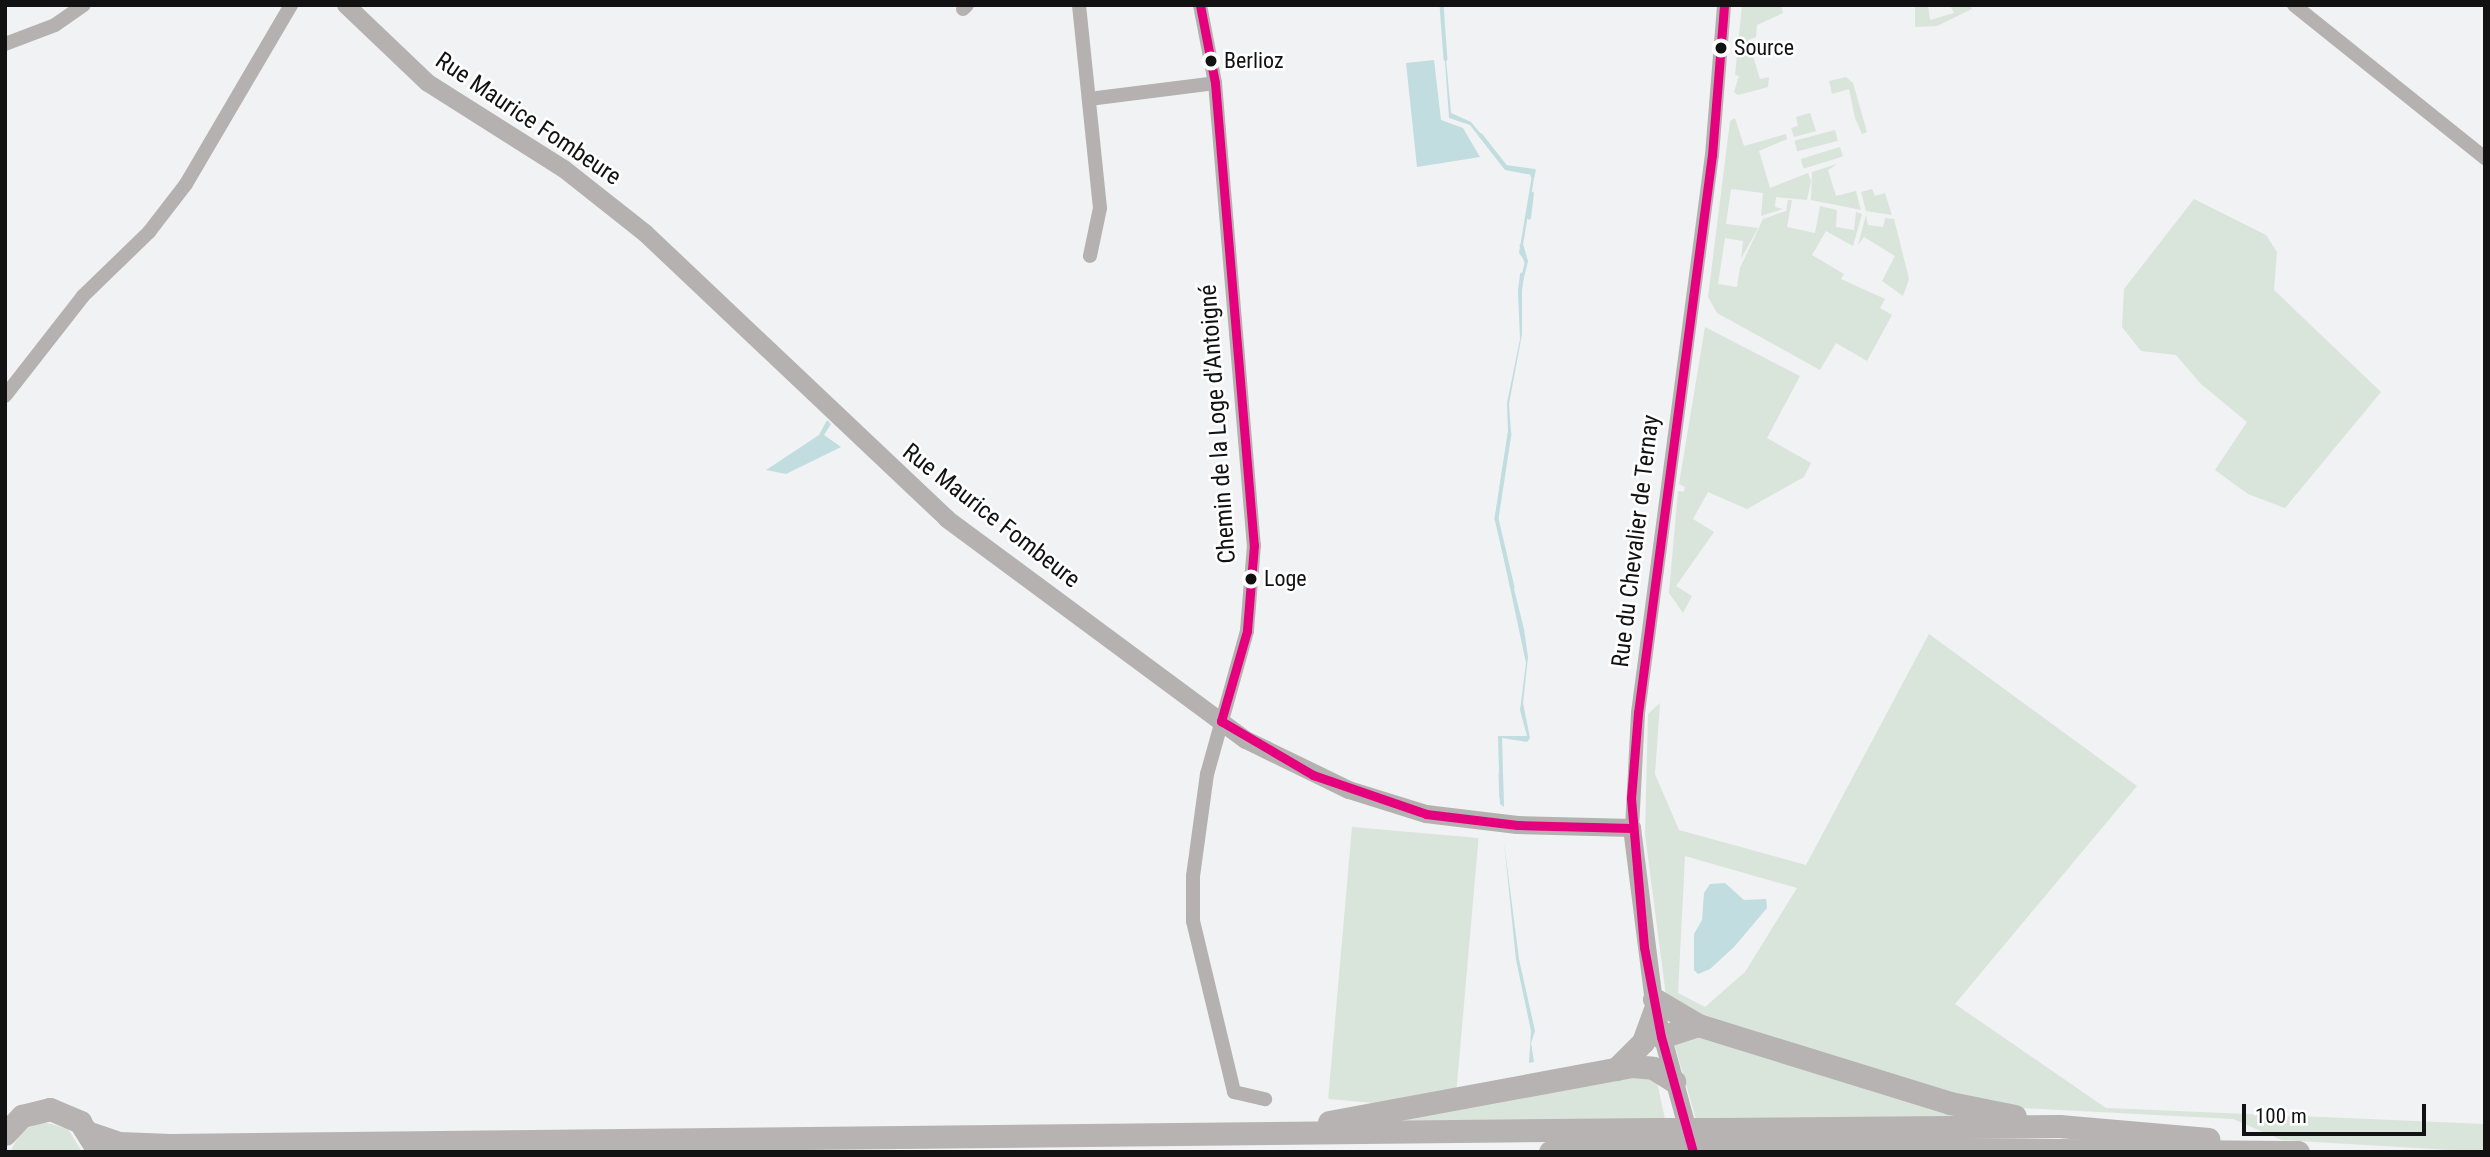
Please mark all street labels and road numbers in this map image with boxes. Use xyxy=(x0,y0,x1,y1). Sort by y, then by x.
street label: Rue Maurice Fombeure xyxy=(430,46,626,192)
street label: Chemin de la Loge d'Antoigné xyxy=(1194,283,1242,565)
street label: Rue du Chevalier de Ternay xyxy=(1606,413,1666,669)
street label: Rue Maurice Fombeure xyxy=(896,438,1086,594)

